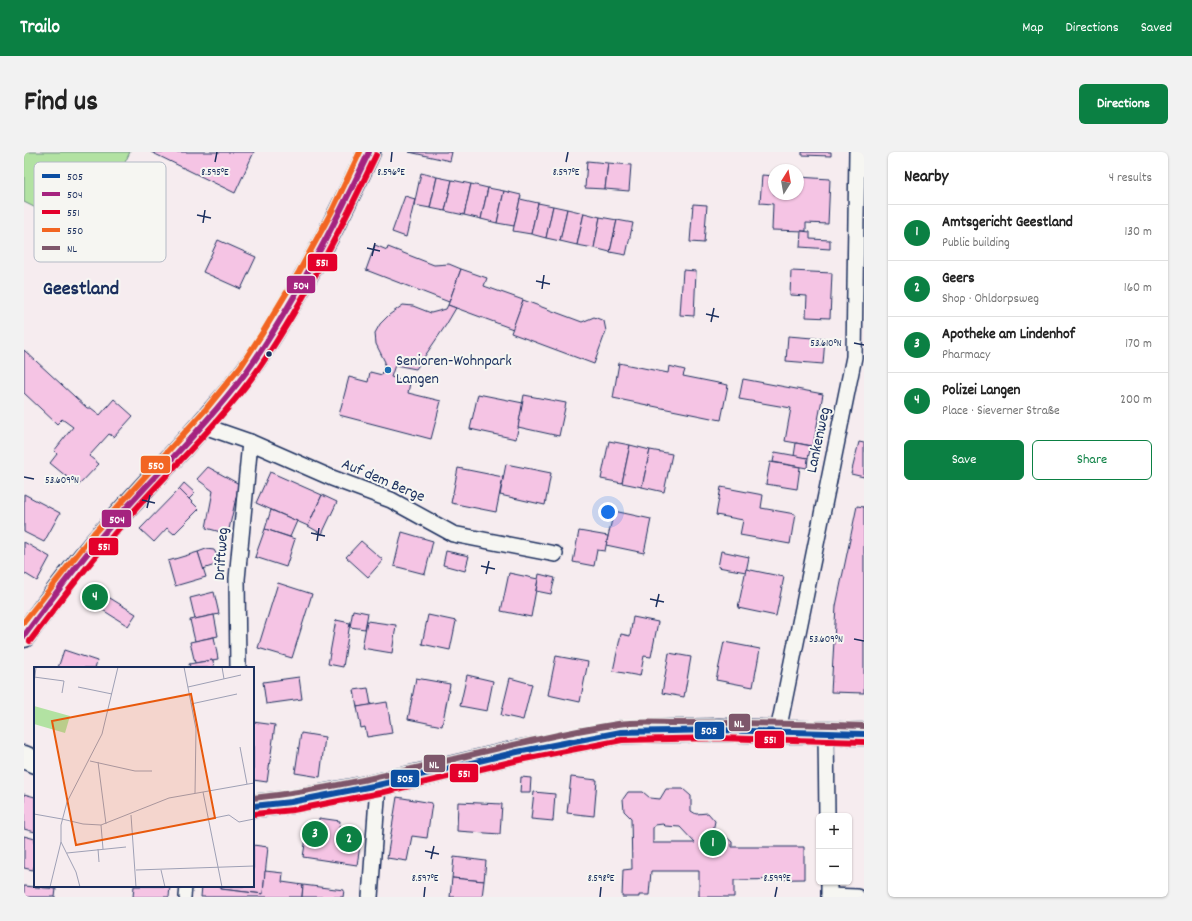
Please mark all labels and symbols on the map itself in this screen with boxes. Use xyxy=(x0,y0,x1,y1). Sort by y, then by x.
legend xyxy=(34,162,166,262)
north arrow xyxy=(768,164,804,200)
text: 8.595°E xyxy=(201,166,229,180)
text: 8.596°E xyxy=(377,166,405,180)
text: 8.597°E xyxy=(553,166,580,180)
text: 505 xyxy=(67,170,83,186)
text: 504 xyxy=(67,188,83,204)
text: 551 xyxy=(67,206,80,222)
text: 550 xyxy=(67,224,83,240)
text: NL xyxy=(67,242,77,258)
line badge: 551 xyxy=(307,253,338,272)
text: 551 xyxy=(316,256,328,272)
line badge: 504 xyxy=(286,275,316,294)
district label: Geestland xyxy=(43,276,119,304)
text: 504 xyxy=(293,279,309,295)
text: 53.610°N xyxy=(810,337,842,351)
unlabelled marker xyxy=(264,349,274,359)
place label: Senioren-Wohnpark Langen xyxy=(396,350,512,391)
marker: Senioren-Wohnpark Langen xyxy=(383,365,393,375)
street label: Lankenweg xyxy=(801,405,837,475)
street label: Auf dem Berge xyxy=(338,453,428,509)
line badge: 550 xyxy=(140,455,171,474)
text: 550 xyxy=(148,459,164,475)
text: 53.609°N xyxy=(45,474,79,488)
your location xyxy=(598,502,618,522)
line badge: 504 xyxy=(101,509,132,528)
text: 504 xyxy=(109,513,125,529)
street label: Driftweg xyxy=(209,527,235,581)
line badge: 551 xyxy=(88,537,119,556)
text: 551 xyxy=(98,540,110,556)
pin: 4 xyxy=(82,582,108,612)
text: 53.609°N xyxy=(809,633,843,647)
inset map xyxy=(34,667,254,887)
line badge: NL xyxy=(728,713,751,732)
text: NL xyxy=(734,717,744,733)
line badge: 505 xyxy=(694,721,725,740)
text: 505 xyxy=(701,724,717,740)
line badge: 551 xyxy=(754,730,785,749)
text: 551 xyxy=(764,733,776,749)
line badge: NL xyxy=(423,754,446,773)
text: NL xyxy=(429,758,439,774)
line badge: 551 xyxy=(449,763,479,783)
text: 551 xyxy=(458,767,470,783)
line badge: 505 xyxy=(390,769,420,788)
text: 505 xyxy=(397,772,413,788)
pin: 3 xyxy=(302,819,328,849)
pin: 2 xyxy=(336,824,362,854)
pin: 1 xyxy=(700,828,726,858)
text: 8.597°E xyxy=(412,872,439,886)
text: 8.598°E xyxy=(588,872,615,886)
text: 8.599°E xyxy=(763,872,791,886)

